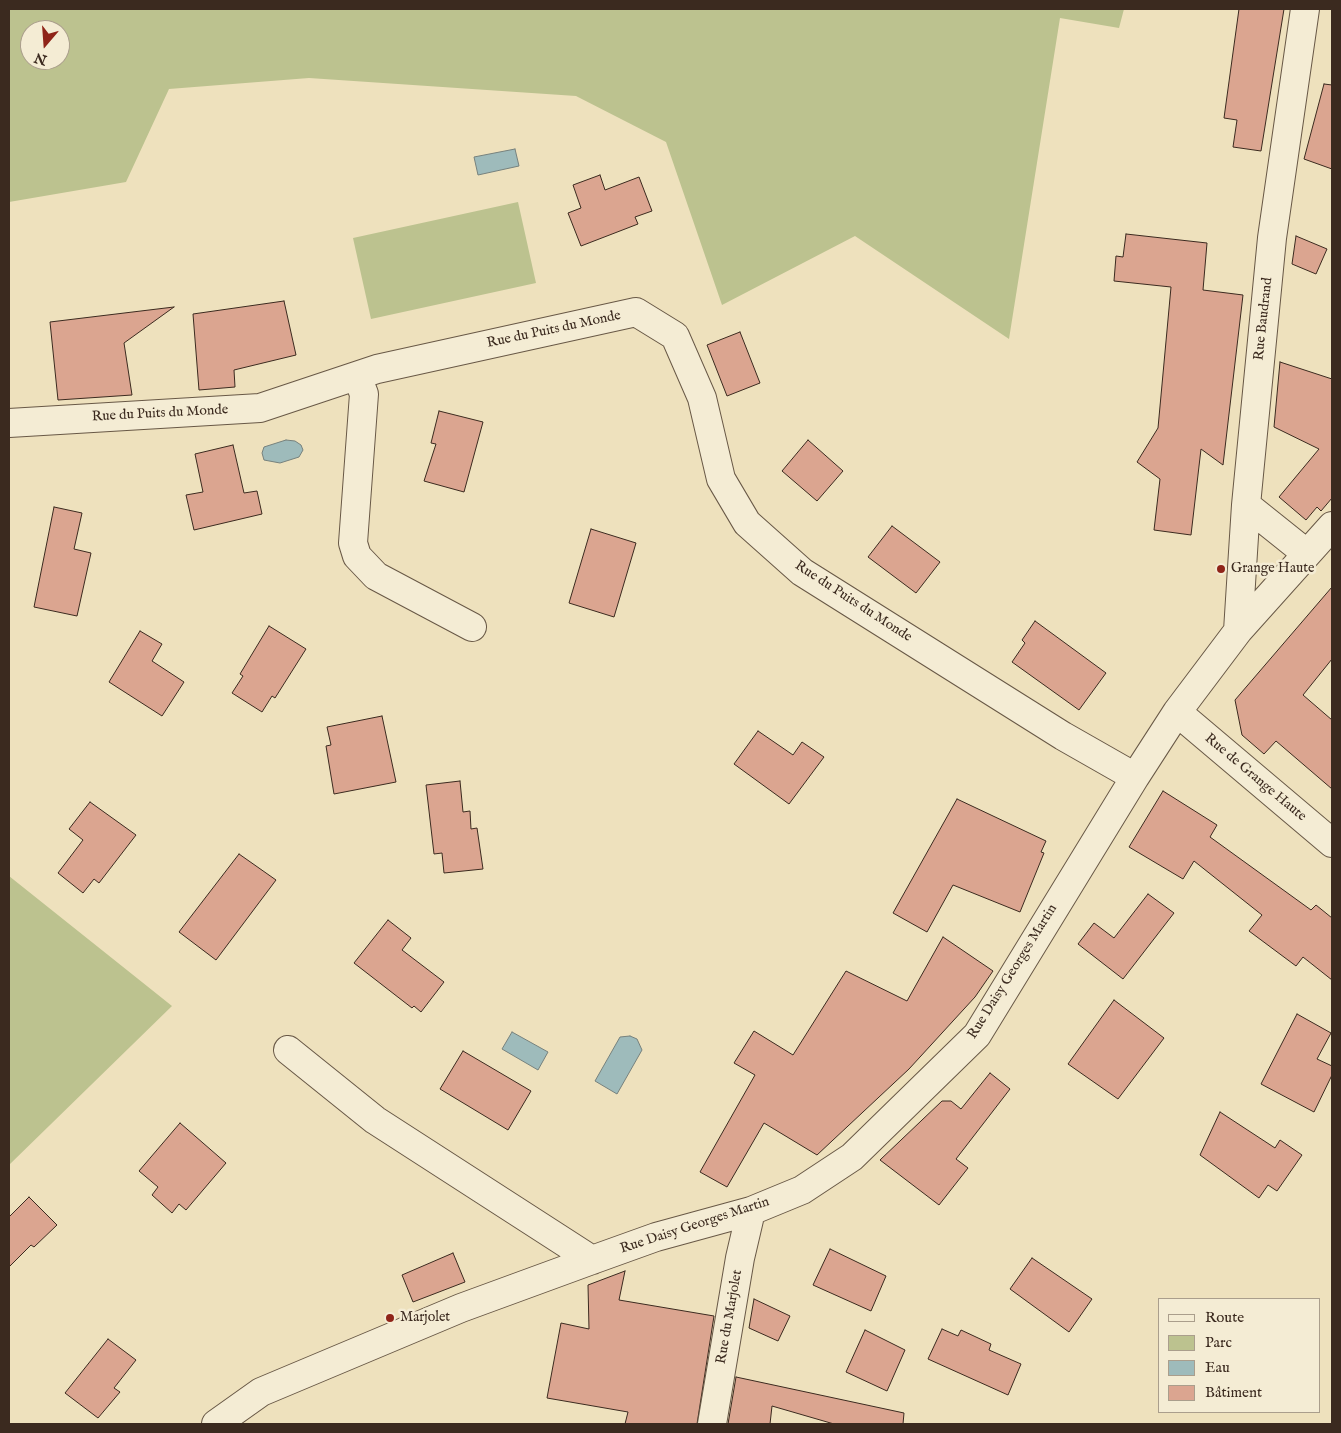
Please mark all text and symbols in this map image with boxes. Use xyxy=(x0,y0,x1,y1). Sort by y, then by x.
north arrow xyxy=(20,20,70,70)
text: N xyxy=(32,48,49,69)
street label: Rue Baudrand xyxy=(1251,277,1277,361)
street label: Rue du Puits du Monde xyxy=(485,308,623,352)
street label: Rue du Puits du Monde xyxy=(91,402,229,426)
street label: Rue du Puits du Monde xyxy=(791,558,915,646)
place label: Grange Haute xyxy=(1231,561,1314,577)
marker: Grange Haute xyxy=(1215,563,1227,575)
street label: Rue de Grange Haute xyxy=(1201,731,1309,825)
street label: Rue Daisy Georges Martin xyxy=(965,901,1061,1043)
street label: Rue Daisy Georges Martin xyxy=(618,1194,772,1258)
street label: Rue du Marjolet xyxy=(713,1269,747,1365)
legend xyxy=(1158,1298,1321,1413)
text: Route xyxy=(1205,1308,1244,1327)
place label: Marjolet xyxy=(400,1310,450,1326)
marker: Marjolet xyxy=(384,1312,396,1324)
text: Parc xyxy=(1205,1333,1232,1352)
text: Eau xyxy=(1205,1358,1230,1377)
text: Bâtiment xyxy=(1205,1383,1262,1402)

